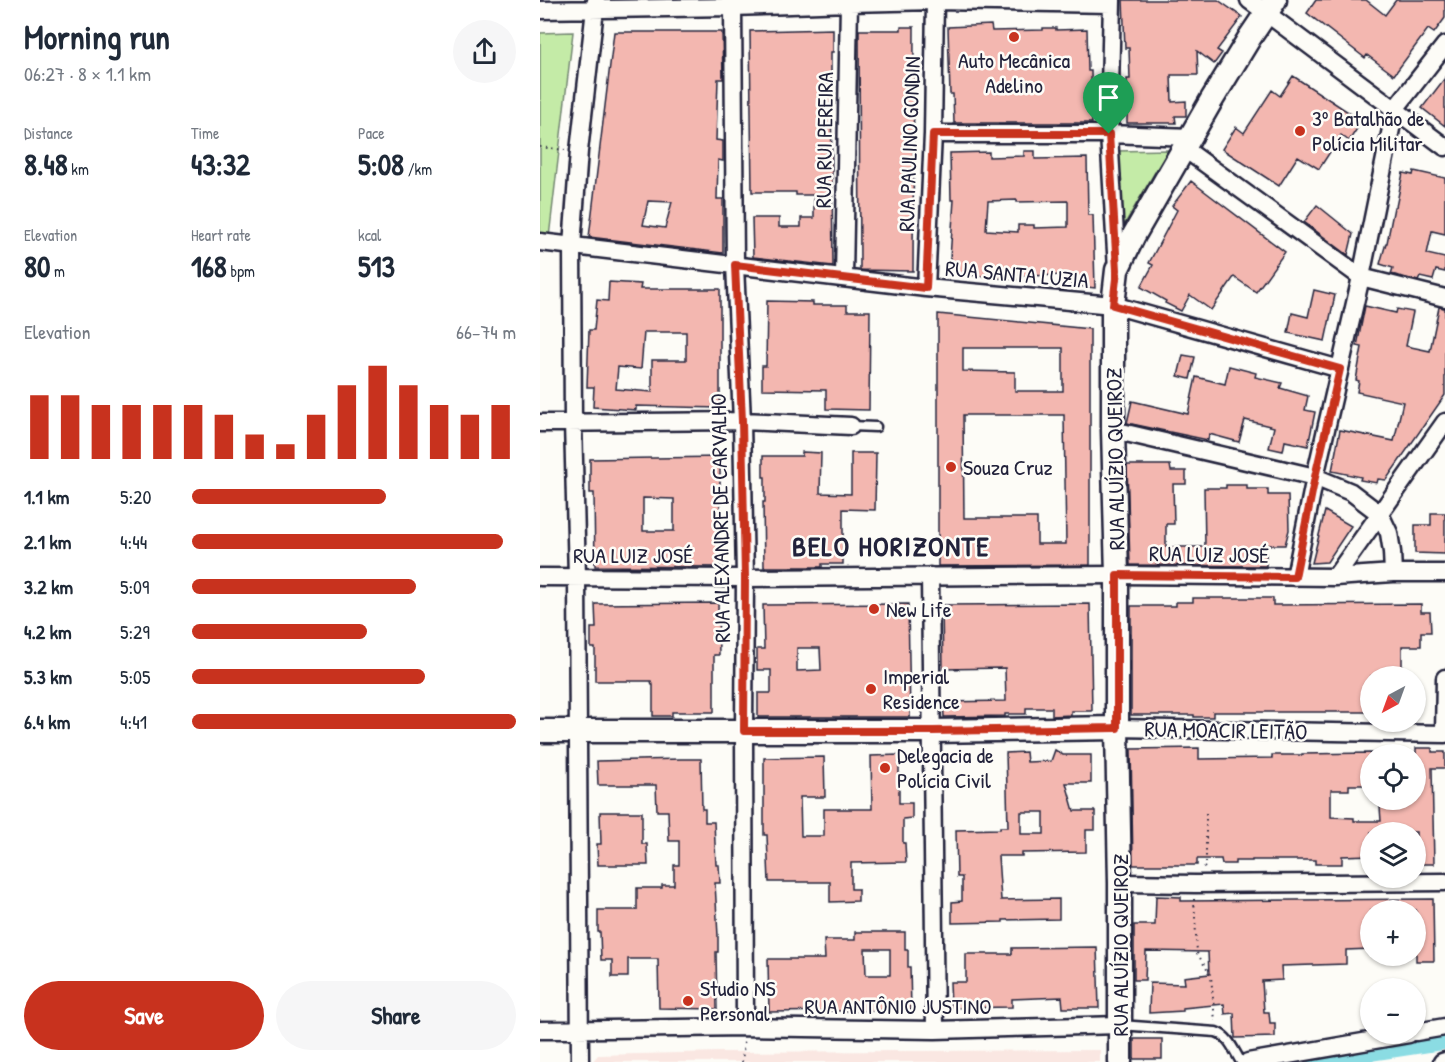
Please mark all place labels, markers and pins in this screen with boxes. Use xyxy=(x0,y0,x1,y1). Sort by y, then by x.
marker: Auto Mecânica Adelino xyxy=(1007,30,1021,44)
place label: Auto Mecânica Adelino xyxy=(958,45,1070,100)
pin xyxy=(1083,72,1134,134)
place label: 3º Batalhão de Polícia Militar xyxy=(1312,103,1425,158)
marker: 3º Batalhão de Polícia Militar xyxy=(1293,124,1307,138)
place label: Souza Cruz xyxy=(963,452,1053,482)
marker: Souza Cruz xyxy=(944,460,958,474)
place label: New Life xyxy=(886,594,952,624)
marker: New Life xyxy=(867,602,881,616)
place label: Imperial Residence xyxy=(883,661,960,716)
marker: Imperial Residence xyxy=(864,682,878,696)
place label: Delegacia de Polícia Civil xyxy=(897,740,994,795)
marker: Delegacia de Polícia Civil xyxy=(878,761,892,775)
place label: Studio NS Personal xyxy=(700,973,776,1028)
marker: Studio NS Personal xyxy=(681,994,695,1008)

